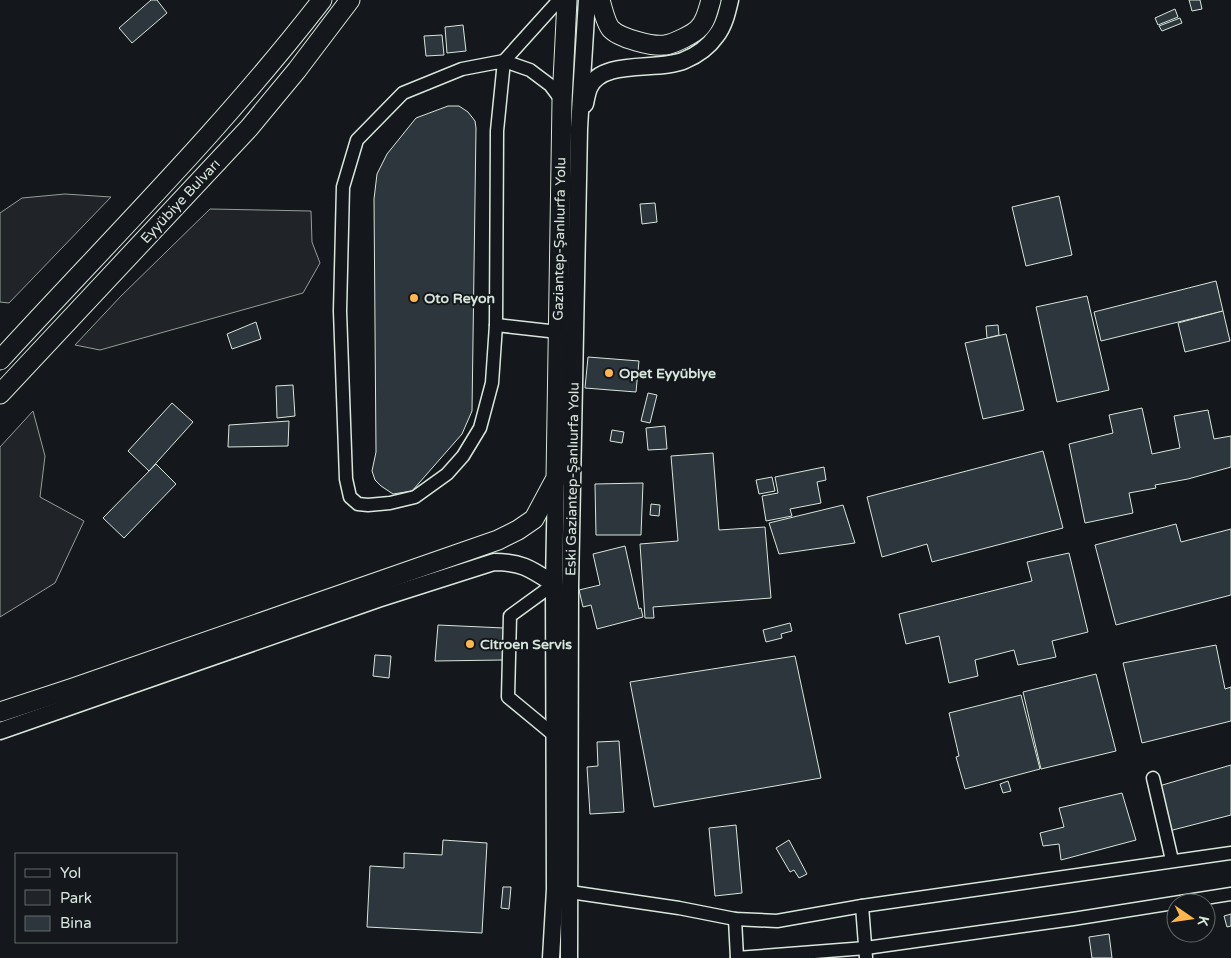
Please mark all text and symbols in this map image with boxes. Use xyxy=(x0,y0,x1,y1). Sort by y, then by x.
street label: Eyyübiye Bulvarı xyxy=(137,156,224,247)
street label: Gaziantep-Şanlıurfa Yolu xyxy=(550,157,569,321)
place label: Oto Reyon xyxy=(424,290,495,307)
marker: Oto Reyon xyxy=(408,292,420,304)
place label: Opet Eyyübiye xyxy=(619,365,716,382)
marker: Opet Eyyübiye xyxy=(603,367,615,379)
street label: Eski Gaziantep-Şanlıurfa Yolu xyxy=(562,382,583,576)
place label: Citroen Servis xyxy=(480,636,572,653)
marker: Citroen Servis xyxy=(464,638,476,650)
legend xyxy=(15,853,178,943)
text: Yol xyxy=(60,864,81,882)
text: Park xyxy=(60,889,92,907)
north arrow xyxy=(1166,893,1216,943)
text: Bina xyxy=(60,914,92,932)
text: K xyxy=(1194,914,1213,928)

